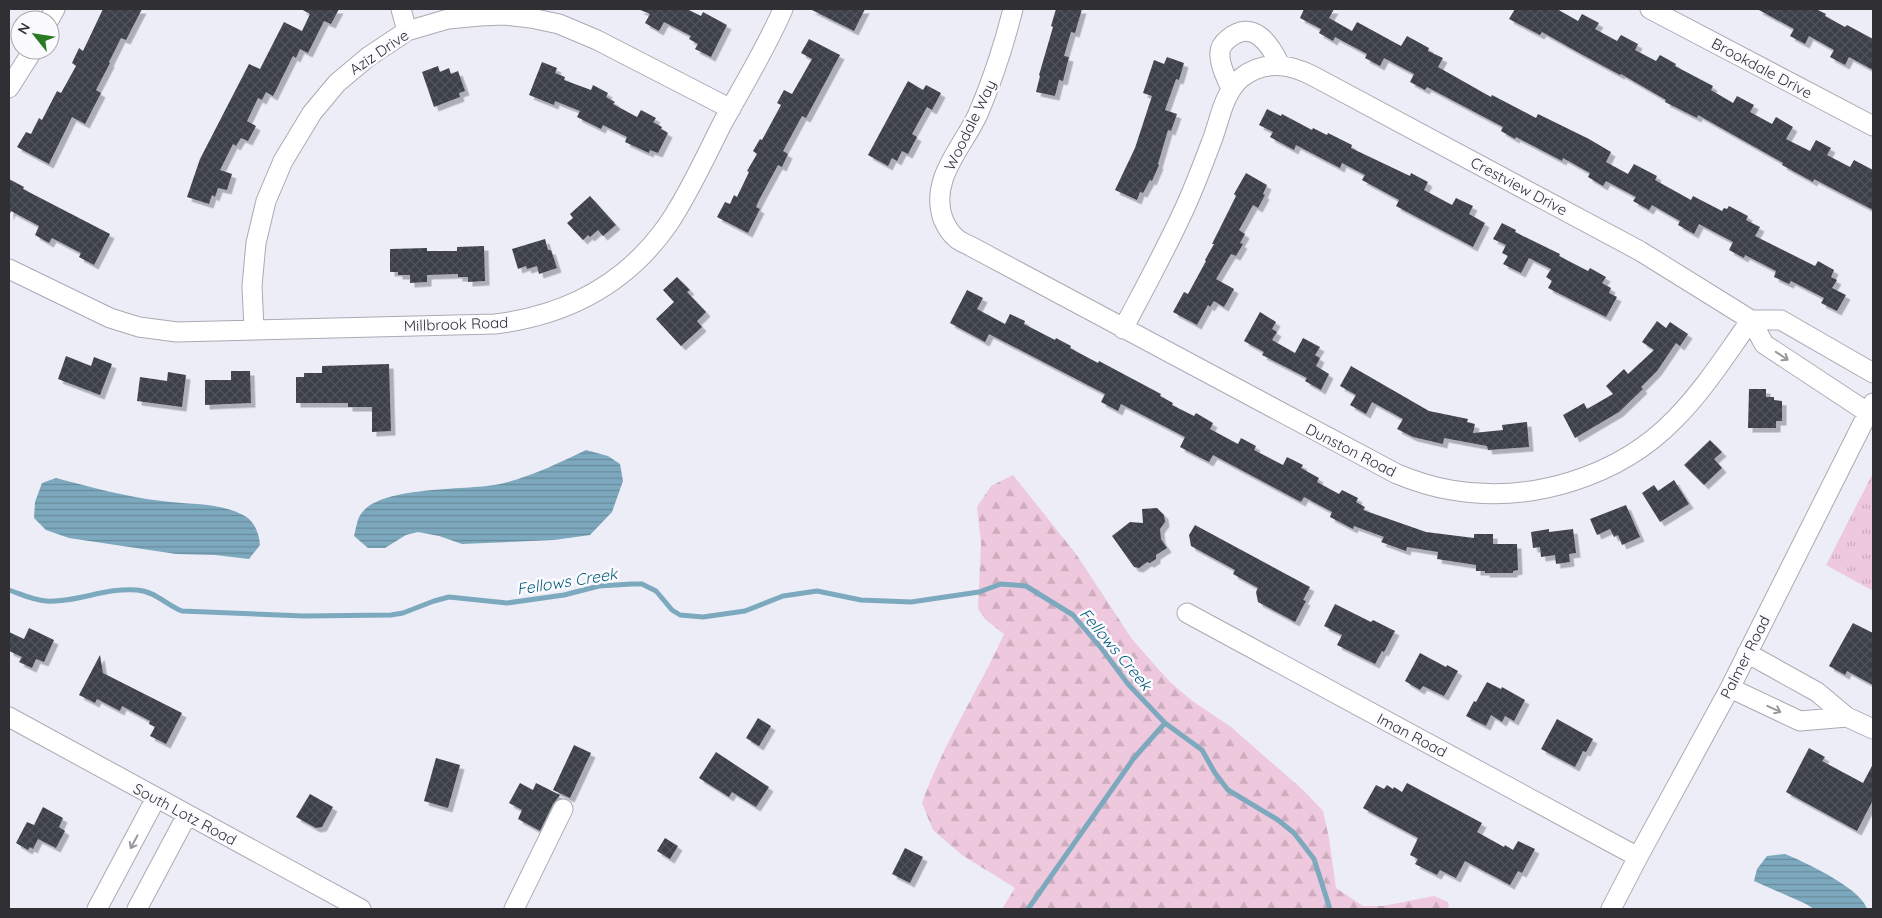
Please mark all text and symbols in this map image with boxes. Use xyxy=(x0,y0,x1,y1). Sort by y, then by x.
north arrow xyxy=(10,10,60,60)
text: N xyxy=(13,20,34,37)
street label: Aziz Drive xyxy=(346,25,412,79)
street label: Brookdale Drive xyxy=(1708,34,1816,102)
street label: Woodale Way xyxy=(940,77,1000,173)
street label: Crestview Drive xyxy=(1467,153,1571,219)
street label: Millbrook Road xyxy=(403,313,509,335)
one-way arrow xyxy=(1775,351,1789,361)
street label: Dunston Road xyxy=(1303,419,1399,481)
water label: Fellows Creek xyxy=(515,563,620,599)
water label: Fellows Creek xyxy=(1076,604,1157,695)
street label: Palmer Road xyxy=(1716,612,1774,702)
one-way arrow xyxy=(1766,704,1781,714)
street label: Iman Road xyxy=(1374,709,1450,761)
street label: South Lotz Road xyxy=(130,779,240,849)
one-way arrow xyxy=(129,834,139,849)

